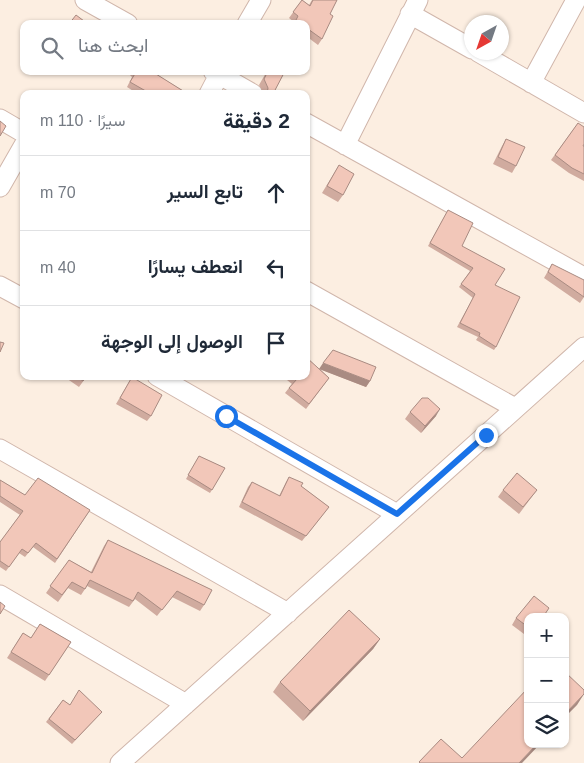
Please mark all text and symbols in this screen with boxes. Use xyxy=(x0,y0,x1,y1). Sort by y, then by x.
north arrow xyxy=(464,15,509,60)
search box xyxy=(20,20,310,75)
icon: search xyxy=(38,34,66,62)
text: ابحث هنا xyxy=(78,35,148,56)
text: 2 دقيقة xyxy=(223,109,290,132)
text: سيرًا · 110 m xyxy=(40,112,125,129)
icon: ahead xyxy=(262,179,290,207)
text: تابع السير xyxy=(167,181,243,202)
text: 70 m xyxy=(40,184,76,201)
icon: left xyxy=(262,254,290,282)
text: انعطف يسارًا xyxy=(148,256,243,277)
text: 40 m xyxy=(40,259,76,276)
icon: arrive xyxy=(262,329,290,357)
text: الوصول إلى الوجهة xyxy=(101,331,243,352)
route start xyxy=(215,405,238,428)
route end xyxy=(475,424,498,447)
map controls xyxy=(524,613,569,748)
button: + xyxy=(524,613,569,658)
button: − xyxy=(524,658,569,703)
button: layers xyxy=(524,703,569,748)

